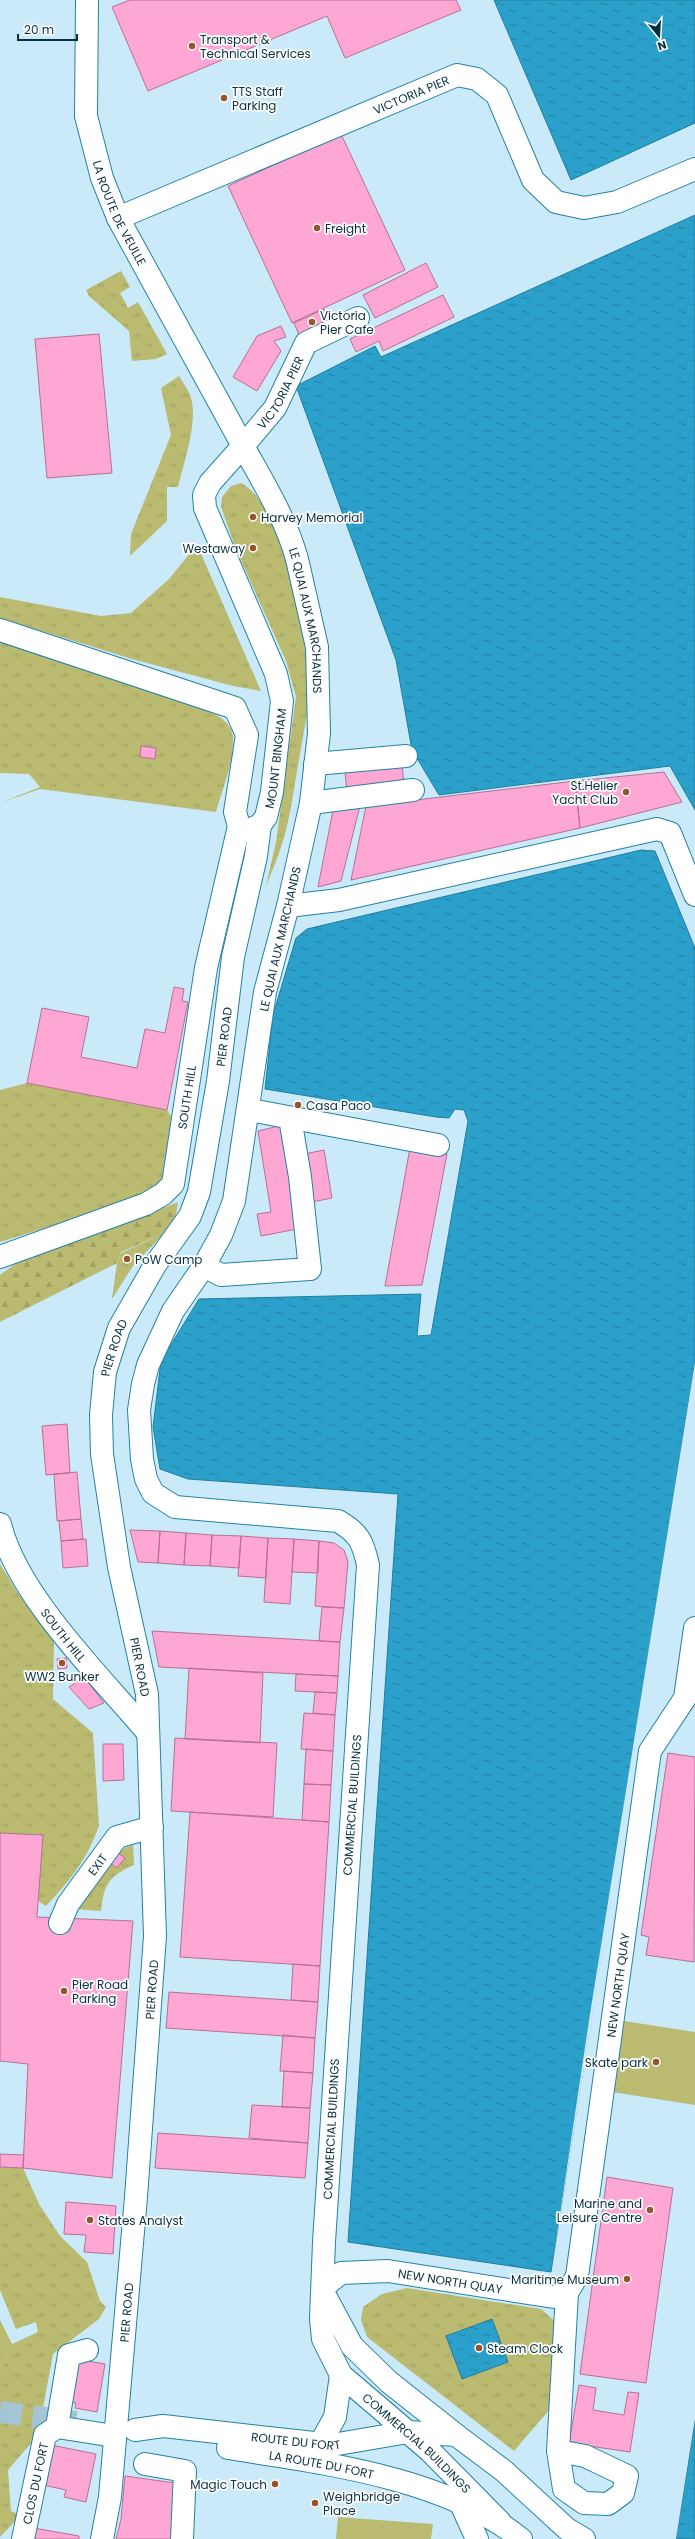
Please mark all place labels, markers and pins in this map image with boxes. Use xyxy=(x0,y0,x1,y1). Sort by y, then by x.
place label: Transport & Technical Services xyxy=(200,31,311,62)
marker: Transport & Technical Services xyxy=(187,41,197,51)
place label: TTS Staff Parking xyxy=(232,83,283,114)
marker: TTS Staff Parking xyxy=(219,93,229,103)
place label: Freight xyxy=(325,220,366,237)
marker: Freight xyxy=(312,223,322,233)
place label: Victoria Pier Cafe xyxy=(320,307,374,338)
marker: Victoria Pier Cafe xyxy=(307,317,317,327)
place label: Harvey Memorial xyxy=(261,509,362,526)
marker: Harvey Memorial xyxy=(248,512,258,522)
place label: Westaway xyxy=(182,540,245,557)
marker: Westaway xyxy=(248,543,258,553)
place label: St.Helier Yacht Club xyxy=(552,777,619,808)
marker: St.Helier Yacht Club xyxy=(621,787,631,797)
place label: Casa Paco xyxy=(306,1097,371,1114)
marker: Casa Paco xyxy=(293,1100,303,1110)
place label: PoW Camp xyxy=(135,1251,202,1268)
marker: PoW Camp xyxy=(122,1254,132,1264)
marker: WW2 Bunker xyxy=(57,1658,67,1668)
place label: WW2 Bunker xyxy=(25,1668,100,1685)
place label: Pier Road Parking xyxy=(72,1976,128,2007)
marker: Pier Road Parking xyxy=(59,1986,69,1996)
place label: Skate park xyxy=(585,2054,649,2071)
marker: Skate park xyxy=(651,2057,661,2067)
place label: Marine and Leisure Centre xyxy=(557,2195,642,2226)
marker: Marine and Leisure Centre xyxy=(645,2205,655,2215)
place label: States Analyst xyxy=(98,2212,183,2229)
marker: States Analyst xyxy=(85,2215,95,2225)
place label: Maritime Museum xyxy=(511,2271,619,2288)
marker: Maritime Museum xyxy=(622,2274,632,2284)
place label: Steam Clock xyxy=(487,2340,564,2357)
marker: Steam Clock xyxy=(474,2343,484,2353)
place label: Magic Touch xyxy=(190,2476,267,2493)
marker: Magic Touch xyxy=(270,2479,280,2489)
place label: Weighbridge Place xyxy=(323,2488,400,2519)
marker: Weighbridge Place xyxy=(310,2498,320,2508)

